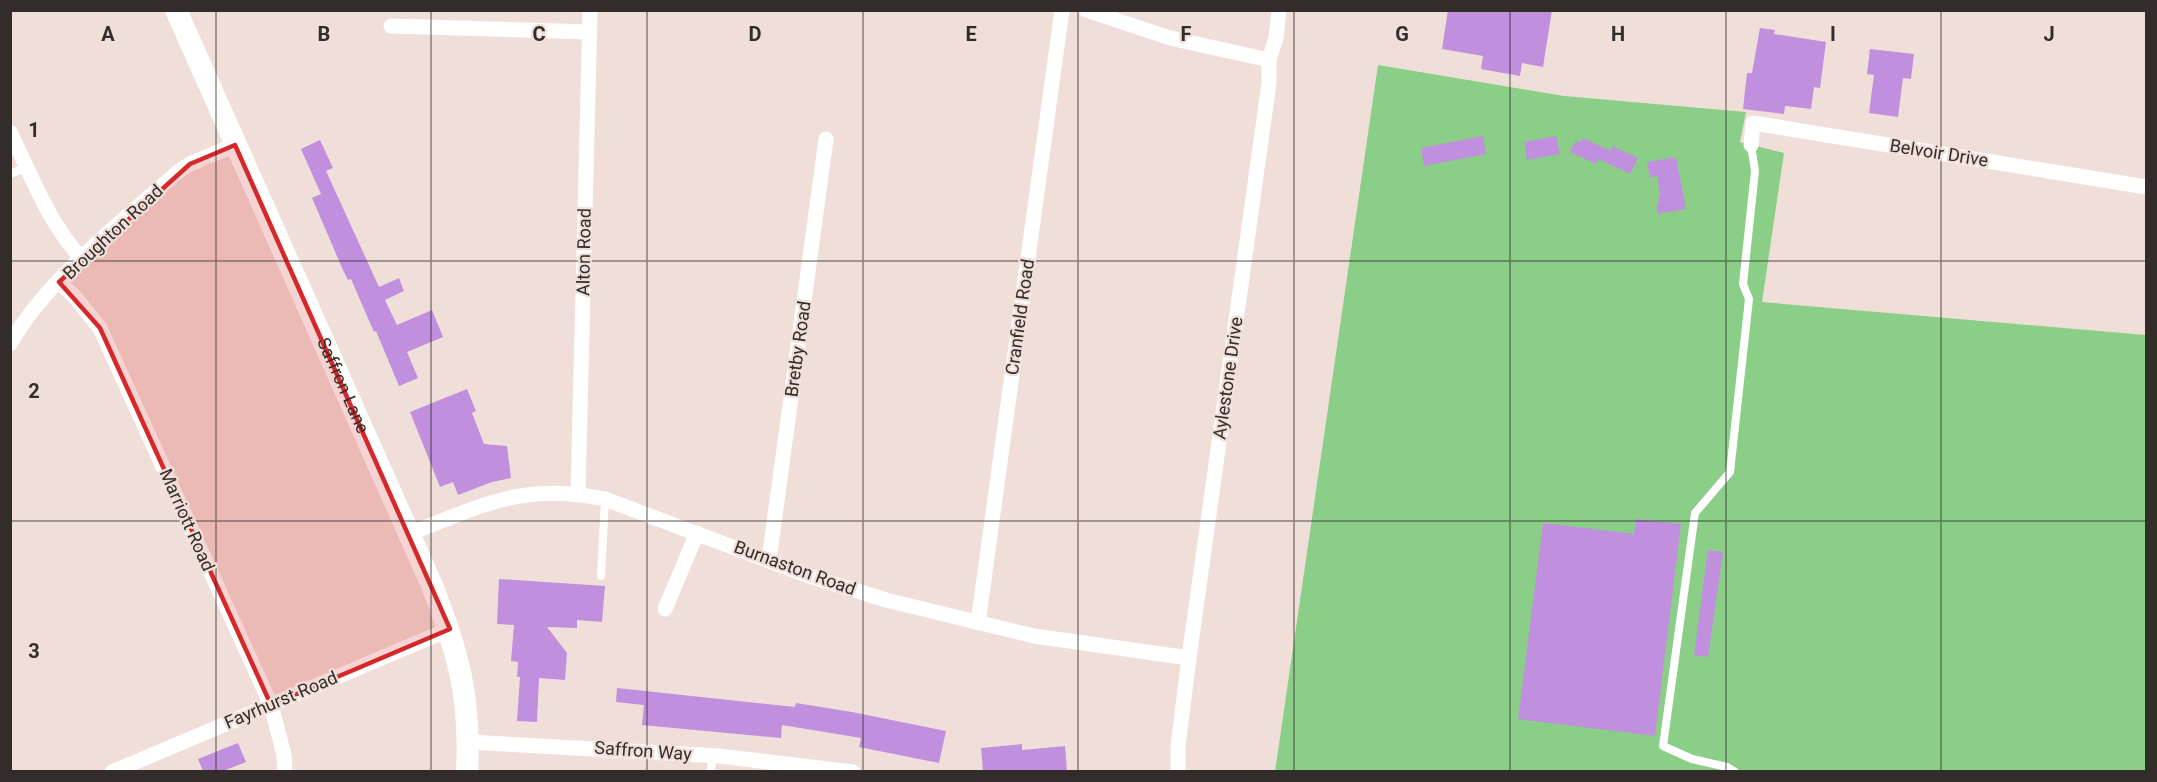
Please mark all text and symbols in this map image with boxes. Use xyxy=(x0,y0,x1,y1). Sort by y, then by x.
text: A xyxy=(101,22,115,46)
text: B xyxy=(318,22,330,46)
text: C xyxy=(532,22,546,46)
text: D xyxy=(749,22,762,46)
text: E xyxy=(965,22,977,46)
text: F xyxy=(1181,22,1192,46)
text: G xyxy=(1395,22,1409,46)
text: H xyxy=(1611,22,1625,46)
text: I xyxy=(1830,22,1836,46)
text: J xyxy=(2043,22,2055,46)
text: 1 xyxy=(28,118,40,142)
street label: Belvoir Drive xyxy=(1888,134,1990,171)
street label: Broughton Road xyxy=(58,180,167,283)
street label: Alton Road xyxy=(572,208,595,296)
street label: Cranfield Road xyxy=(1001,258,1038,376)
street label: Bretby Road xyxy=(780,300,815,398)
street label: Aylestone Drive xyxy=(1209,315,1246,440)
street label: Saffron Lane xyxy=(313,334,374,436)
text: 2 xyxy=(28,379,40,403)
street label: Marriott Road xyxy=(156,465,219,574)
street label: Burnaston Road xyxy=(731,536,859,599)
text: 3 xyxy=(28,639,40,663)
street label: Fayrhurst Road xyxy=(221,666,341,733)
street label: Saffron Way xyxy=(594,737,693,764)

